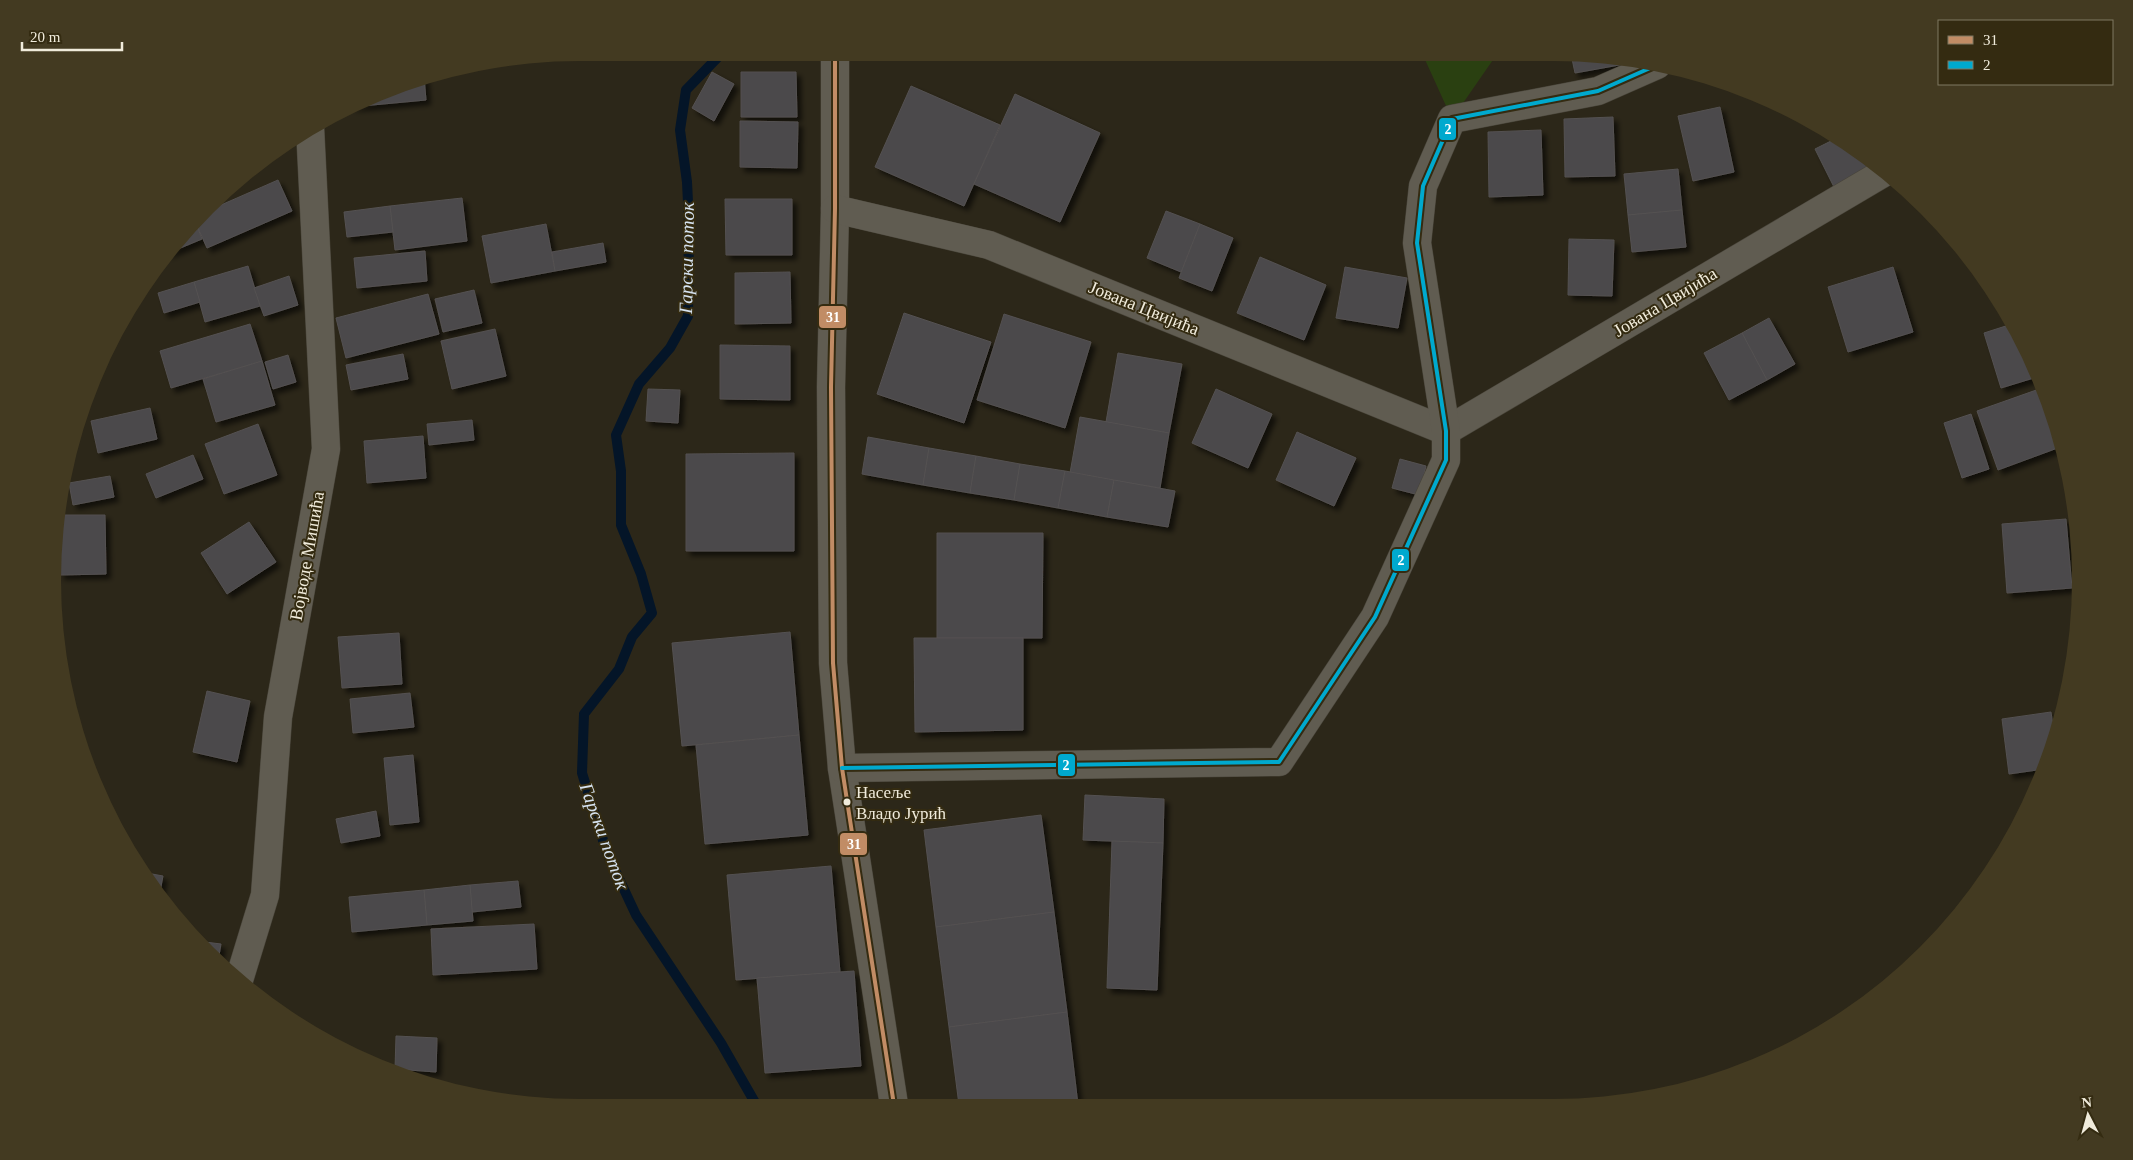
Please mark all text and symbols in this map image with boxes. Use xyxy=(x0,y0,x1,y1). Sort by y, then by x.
scale bar xyxy=(22,20,122,52)
legend xyxy=(1938,20,2113,85)
text: 20 m xyxy=(30,29,61,45)
text: 31 xyxy=(1983,32,1998,48)
text: 2 xyxy=(1983,57,1991,73)
line badge: 2 xyxy=(1438,117,1457,141)
text: 2 xyxy=(1445,122,1452,137)
water label: Гарски поток xyxy=(675,201,698,315)
street label: Јована Цвијића xyxy=(1610,263,1720,341)
street label: Јована Цвијића xyxy=(1086,277,1202,339)
line badge: 31 xyxy=(818,305,847,329)
text: 31 xyxy=(826,310,840,325)
street label: Војводе Мишића xyxy=(286,490,328,622)
line badge: 2 xyxy=(1391,548,1410,572)
text: 2 xyxy=(1398,553,1405,568)
line badge: 2 xyxy=(1057,753,1076,777)
text: 2 xyxy=(1063,758,1070,773)
water label: Гарски поток xyxy=(575,779,634,893)
place label: Насеље Владо Јурић xyxy=(856,783,946,823)
marker: Насеље Владо Јурић xyxy=(842,797,852,807)
line badge: 31 xyxy=(839,832,868,856)
text: 31 xyxy=(847,837,861,852)
north arrow xyxy=(2063,1090,2113,1140)
text: N xyxy=(2081,1095,2093,1111)

